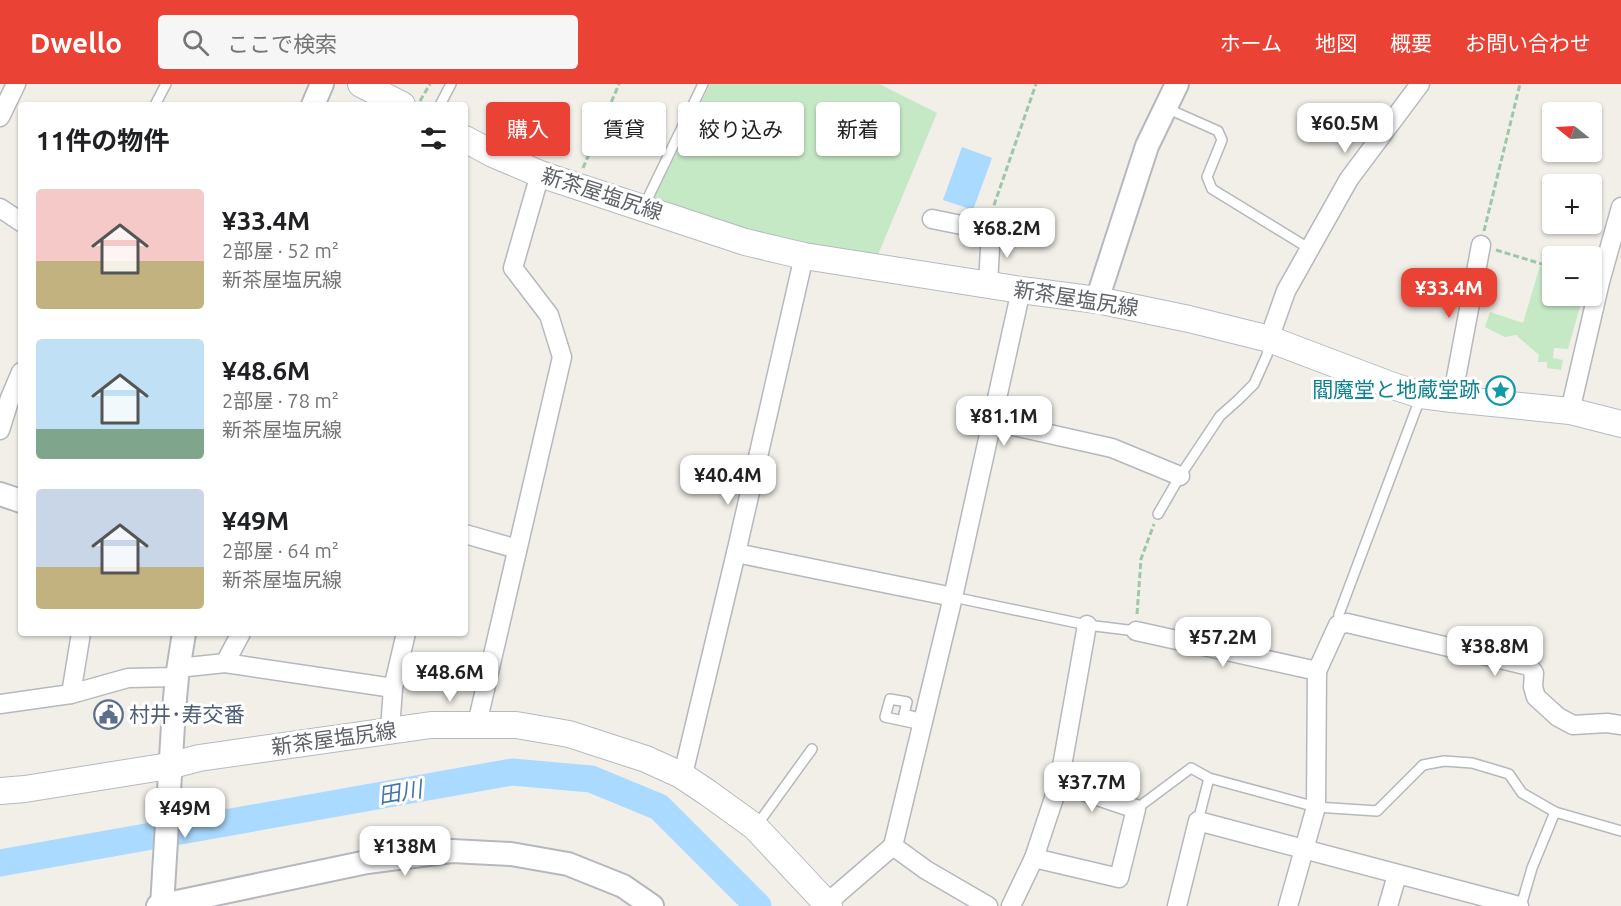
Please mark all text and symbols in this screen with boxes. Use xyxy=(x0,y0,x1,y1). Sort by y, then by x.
search box xyxy=(158,15,578,69)
icon: search xyxy=(179,26,212,59)
text: Dwello xyxy=(30,27,122,58)
text: ここで検索 xyxy=(227,31,337,56)
text: ホーム xyxy=(1220,31,1282,55)
text: 地図 xyxy=(1315,31,1357,55)
text: 概要 xyxy=(1390,31,1432,55)
text: お問い合わせ xyxy=(1465,31,1591,55)
chip: 購入 xyxy=(486,102,570,156)
chip: 賃貸 xyxy=(582,102,666,156)
chip: 絞り込み xyxy=(678,102,804,156)
chip: 新着 xyxy=(816,102,900,156)
north arrow xyxy=(1542,102,1602,162)
map controls xyxy=(1542,102,1602,306)
pin: ¥60.5M xyxy=(1296,103,1394,154)
text: ¥60.5M xyxy=(1311,111,1379,134)
icon: filters xyxy=(417,122,450,155)
text: 11件の物件 xyxy=(36,126,169,155)
street label: 新茶屋塩尻線 xyxy=(539,162,666,224)
button: + xyxy=(1542,174,1602,234)
text: ¥33.4M xyxy=(222,206,310,235)
pin: ¥68.2M xyxy=(958,208,1056,259)
icon: home xyxy=(84,213,156,285)
text: ¥68.2M xyxy=(973,216,1041,239)
text: 2部屋 · 52 m² xyxy=(222,239,339,262)
button: − xyxy=(1542,246,1602,306)
text: 新茶屋塩尻線 xyxy=(222,268,342,291)
pin: ¥33.4M xyxy=(1400,268,1498,319)
street label: 新茶屋塩尻線 xyxy=(1012,276,1140,320)
text: ¥33.4M xyxy=(1415,276,1483,299)
text: ¥48.6M xyxy=(222,356,310,385)
icon: home xyxy=(84,363,156,435)
place icon: 閻魔堂と地蔵堂跡 xyxy=(1485,374,1517,406)
place label: 閻魔堂と地蔵堂跡 xyxy=(1312,377,1480,401)
text: 2部屋 · 78 m² xyxy=(222,389,339,412)
pin: ¥81.1M xyxy=(955,396,1053,447)
text: ¥81.1M xyxy=(970,404,1038,427)
text: 新茶屋塩尻線 xyxy=(222,418,342,441)
pin: ¥40.4M xyxy=(679,455,777,506)
text: ¥40.4M xyxy=(694,463,762,486)
text: ¥49M xyxy=(222,506,289,535)
icon: home xyxy=(84,513,156,585)
text: 2部屋 · 64 m² xyxy=(222,539,339,562)
text: 新茶屋塩尻線 xyxy=(222,568,342,591)
pin: ¥57.2M xyxy=(1174,617,1272,668)
text: ¥57.2M xyxy=(1189,625,1257,648)
pin: ¥38.8M xyxy=(1446,626,1544,677)
text: ¥38.8M xyxy=(1461,634,1529,657)
pin: ¥48.6M xyxy=(401,652,499,703)
text: ¥48.6M xyxy=(416,660,484,683)
public building icon: 村井･寿交番 xyxy=(92,699,124,731)
place label: 村井･寿交番 xyxy=(129,702,245,726)
street label: 新茶屋塩尻線 xyxy=(270,717,398,759)
pin: ¥37.7M xyxy=(1043,762,1141,813)
text: ¥37.7M xyxy=(1058,770,1126,793)
water label: 田川 xyxy=(376,775,426,808)
pin: ¥49M xyxy=(149,788,221,839)
text: ¥49M xyxy=(159,796,211,819)
pin: ¥138M xyxy=(363,826,447,877)
text: ¥138M xyxy=(374,834,436,857)

